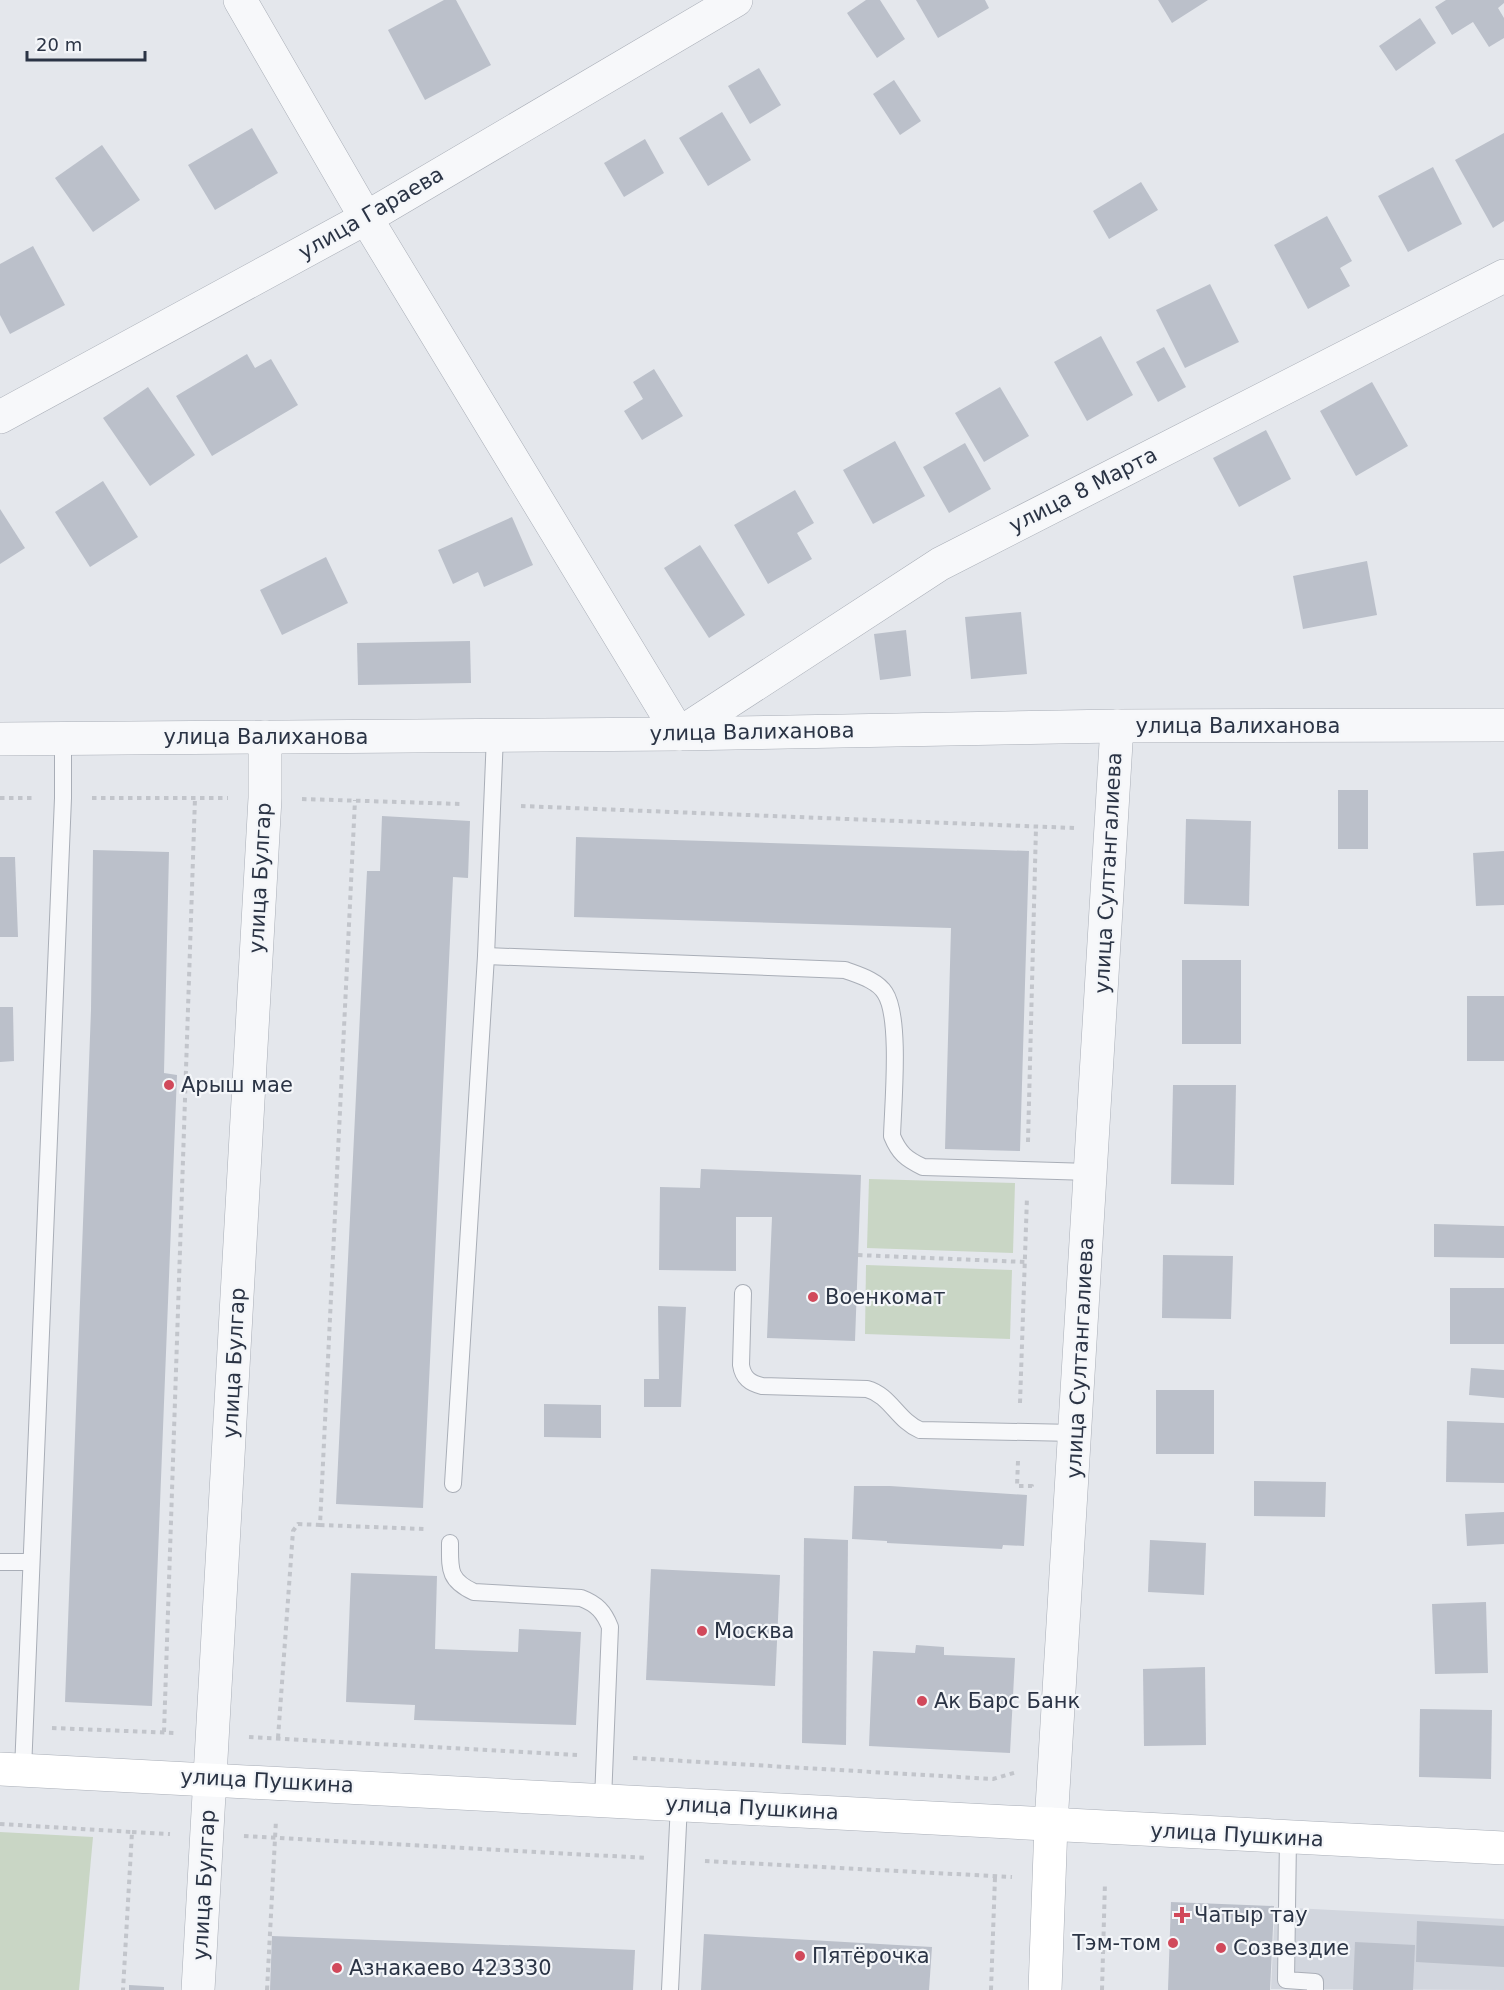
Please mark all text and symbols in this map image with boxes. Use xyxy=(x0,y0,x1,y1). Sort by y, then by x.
scale bar xyxy=(27,24,146,62)
text: 20 m xyxy=(36,34,82,55)
street label: улица Гараева xyxy=(294,162,448,264)
street label: улица 8 Марта xyxy=(1005,442,1161,538)
street label: улица Валиханова xyxy=(1136,714,1340,738)
street label: улица Валиханова xyxy=(649,718,855,746)
street label: улица Валиханова xyxy=(164,725,368,749)
street label: улица Султангалиева xyxy=(1090,752,1126,994)
street label: улица Булгар xyxy=(244,802,276,954)
place label: Арыш мае xyxy=(181,1073,293,1097)
marker: Арыш мае xyxy=(162,1078,176,1092)
street label: улица Султангалиева xyxy=(1062,1237,1098,1479)
place label: Военкомат xyxy=(825,1285,945,1309)
street label: улица Булгар xyxy=(218,1287,250,1439)
marker: Военкомат xyxy=(806,1290,820,1304)
place label: Москва xyxy=(714,1619,794,1643)
marker: Москва xyxy=(695,1624,709,1638)
place label: Ак Барс Банк xyxy=(934,1689,1080,1713)
marker: Ак Барс Банк xyxy=(915,1694,929,1708)
street label: улица Пушкина xyxy=(180,1764,354,1798)
street label: улица Пушкина xyxy=(665,1791,839,1825)
street label: улица Булгар xyxy=(188,1809,220,1961)
street label: улица Пушкина xyxy=(1150,1818,1324,1852)
place label: Чатыр тау xyxy=(1194,1903,1308,1927)
marker: Чатыр тау xyxy=(1175,1908,1189,1922)
place label: Тэм-том xyxy=(1071,1931,1161,1955)
marker: Тэм-том xyxy=(1166,1936,1180,1950)
place label: Созвездие xyxy=(1233,1936,1349,1960)
marker: Созвездие xyxy=(1214,1941,1228,1955)
place label: Пятёрочка xyxy=(812,1944,930,1968)
marker: Пятёрочка xyxy=(793,1949,807,1963)
place label: Азнакаево 423330 xyxy=(349,1956,552,1980)
marker: Азнакаево 423330 xyxy=(330,1961,344,1975)

